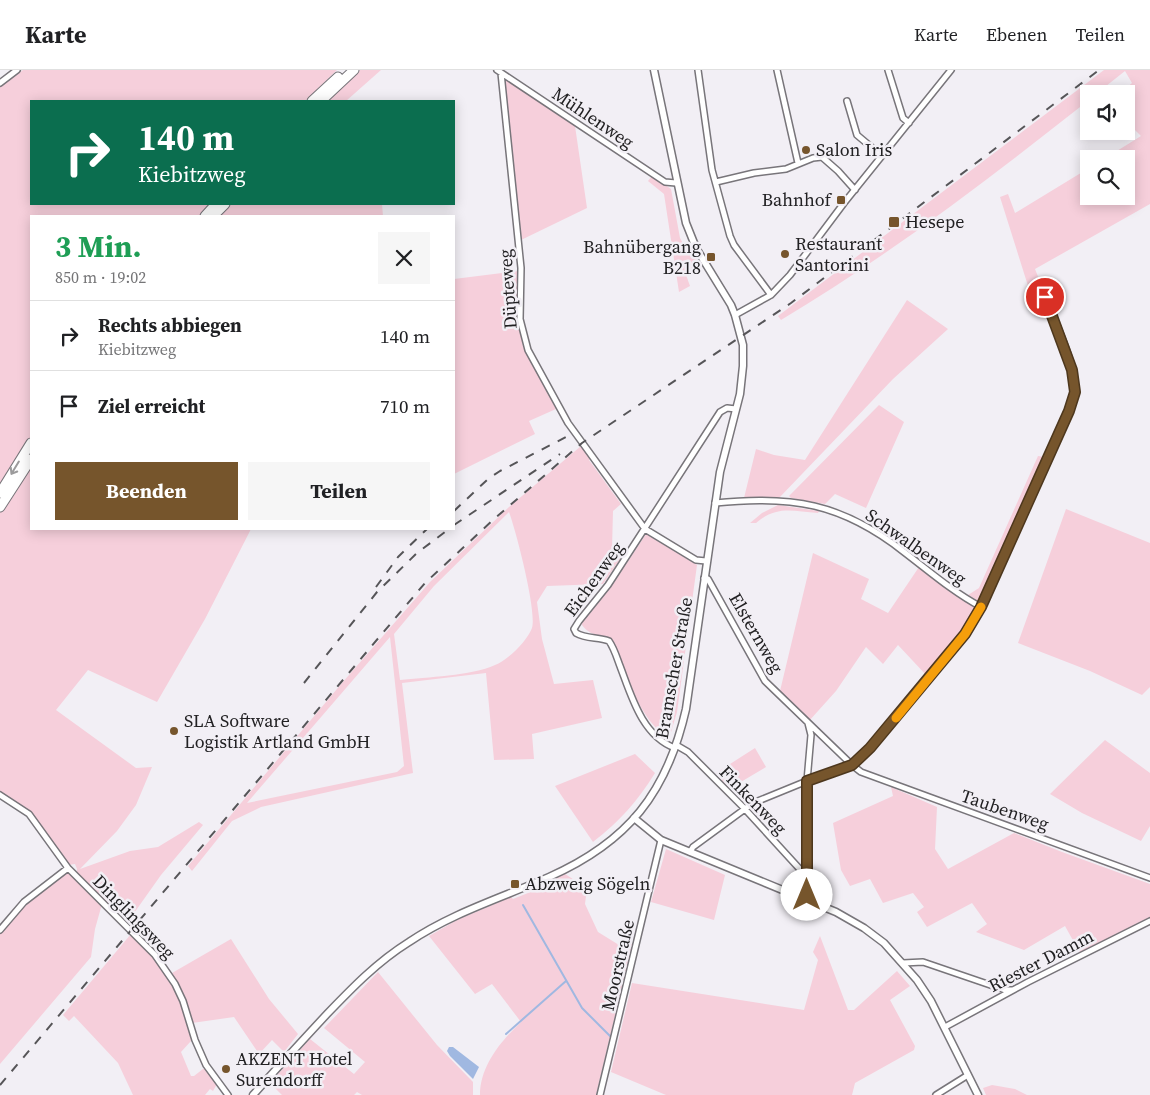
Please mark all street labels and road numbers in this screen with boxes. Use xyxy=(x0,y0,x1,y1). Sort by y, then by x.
street label: Mühlenweg xyxy=(547,81,639,154)
street label: Düpteweg xyxy=(492,248,523,330)
street label: Schwalbenweg xyxy=(861,503,972,591)
street label: Eichenweg xyxy=(558,536,629,621)
street label: Elsternweg xyxy=(723,588,789,678)
street label: Bramscher Straße xyxy=(649,595,698,741)
street label: Finkenweg xyxy=(714,760,793,840)
street label: Taubenweg xyxy=(958,783,1053,836)
street label: Dinglingsweg xyxy=(88,869,181,964)
street label: Moorstraße xyxy=(595,917,640,1013)
street label: Riester Damm xyxy=(984,923,1098,998)

